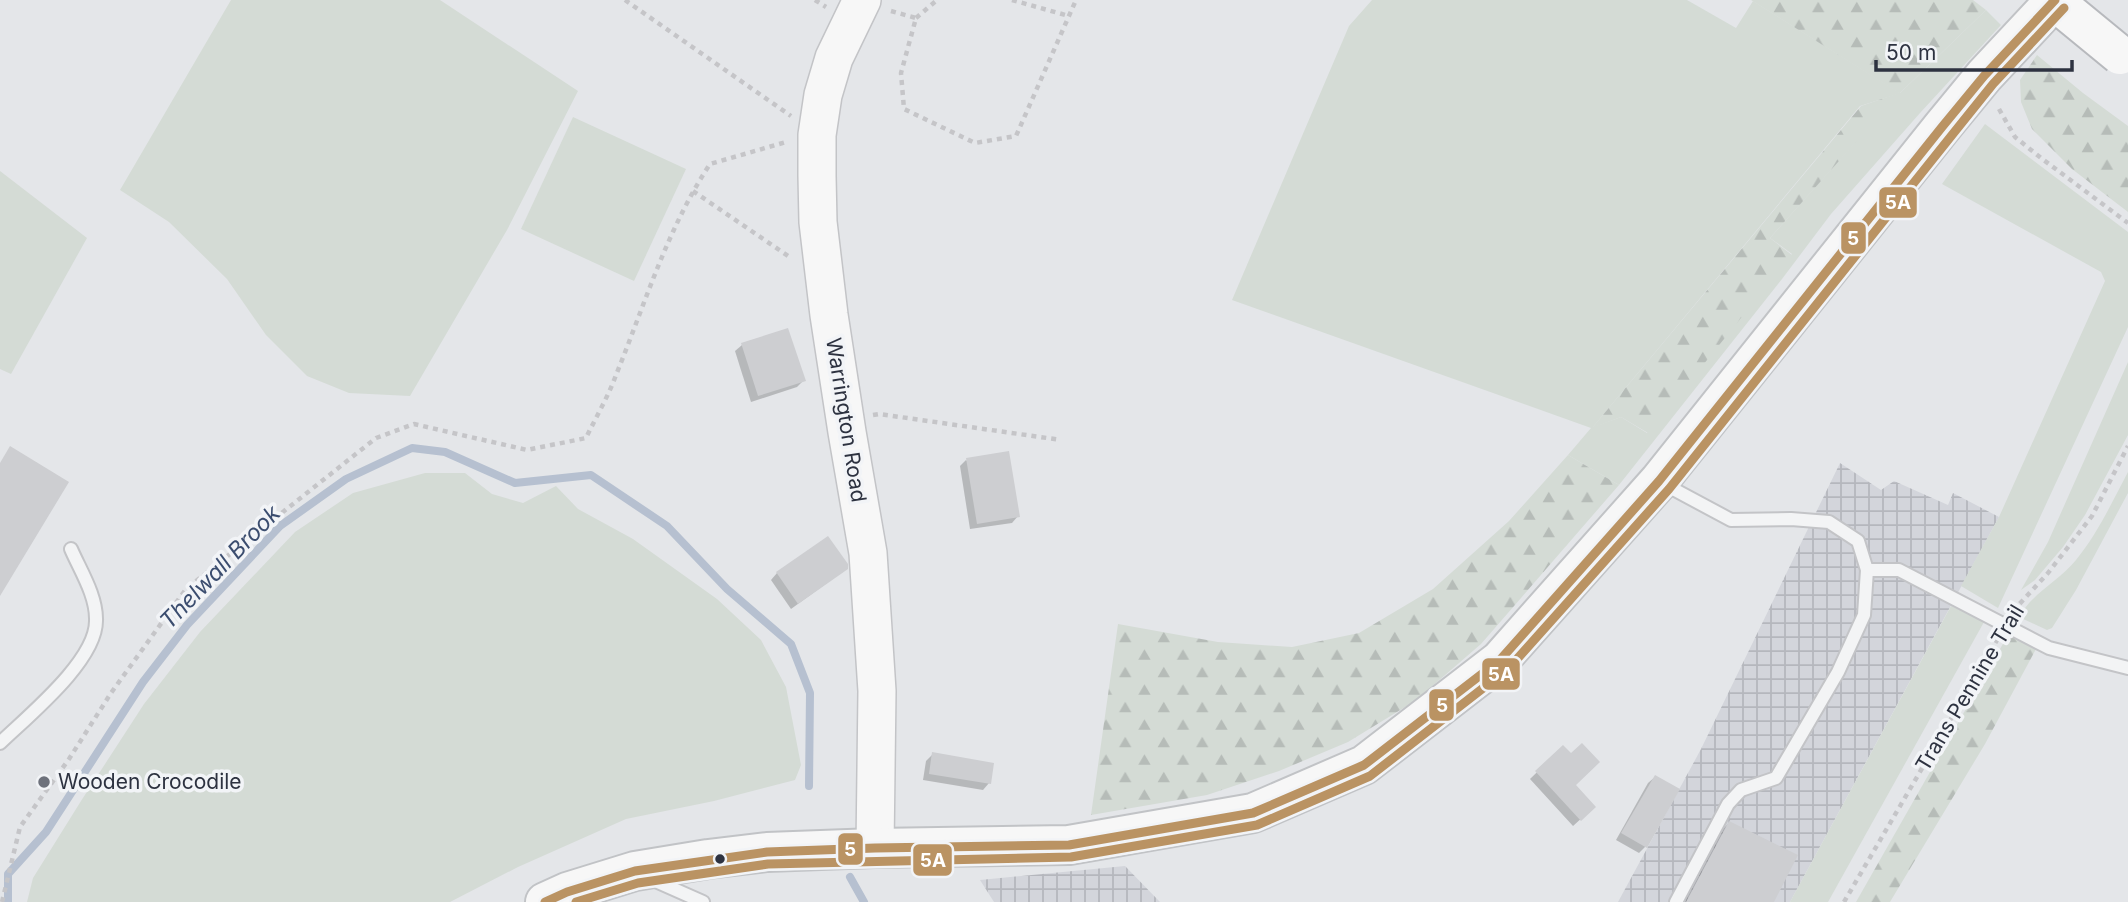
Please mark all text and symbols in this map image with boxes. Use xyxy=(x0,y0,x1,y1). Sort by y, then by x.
scale bar xyxy=(1876,28,2072,72)
text: 50 m xyxy=(1886,40,1936,65)
line badge: 5A xyxy=(1878,186,1918,219)
text: 5A xyxy=(1885,191,1911,214)
line badge: 5 xyxy=(1840,221,1867,255)
text: 5 xyxy=(1847,227,1859,250)
street label: Warrington Road xyxy=(821,336,872,504)
water label: Thelwall Brook xyxy=(154,499,286,635)
street label: Trans Pennine Trail xyxy=(1910,600,2029,775)
line badge: 5A xyxy=(1481,657,1521,691)
text: 5A xyxy=(1488,663,1514,686)
line badge: 5 xyxy=(1428,688,1455,722)
text: 5 xyxy=(1436,694,1448,717)
place label: Wooden Crocodile xyxy=(58,769,242,794)
marker: Wooden Crocodile xyxy=(36,774,52,790)
line badge: 5 xyxy=(837,832,864,866)
text: 5 xyxy=(844,838,856,861)
line badge: 5A xyxy=(912,843,953,877)
text: 5A xyxy=(920,849,946,872)
unlabelled marker xyxy=(713,852,727,866)

